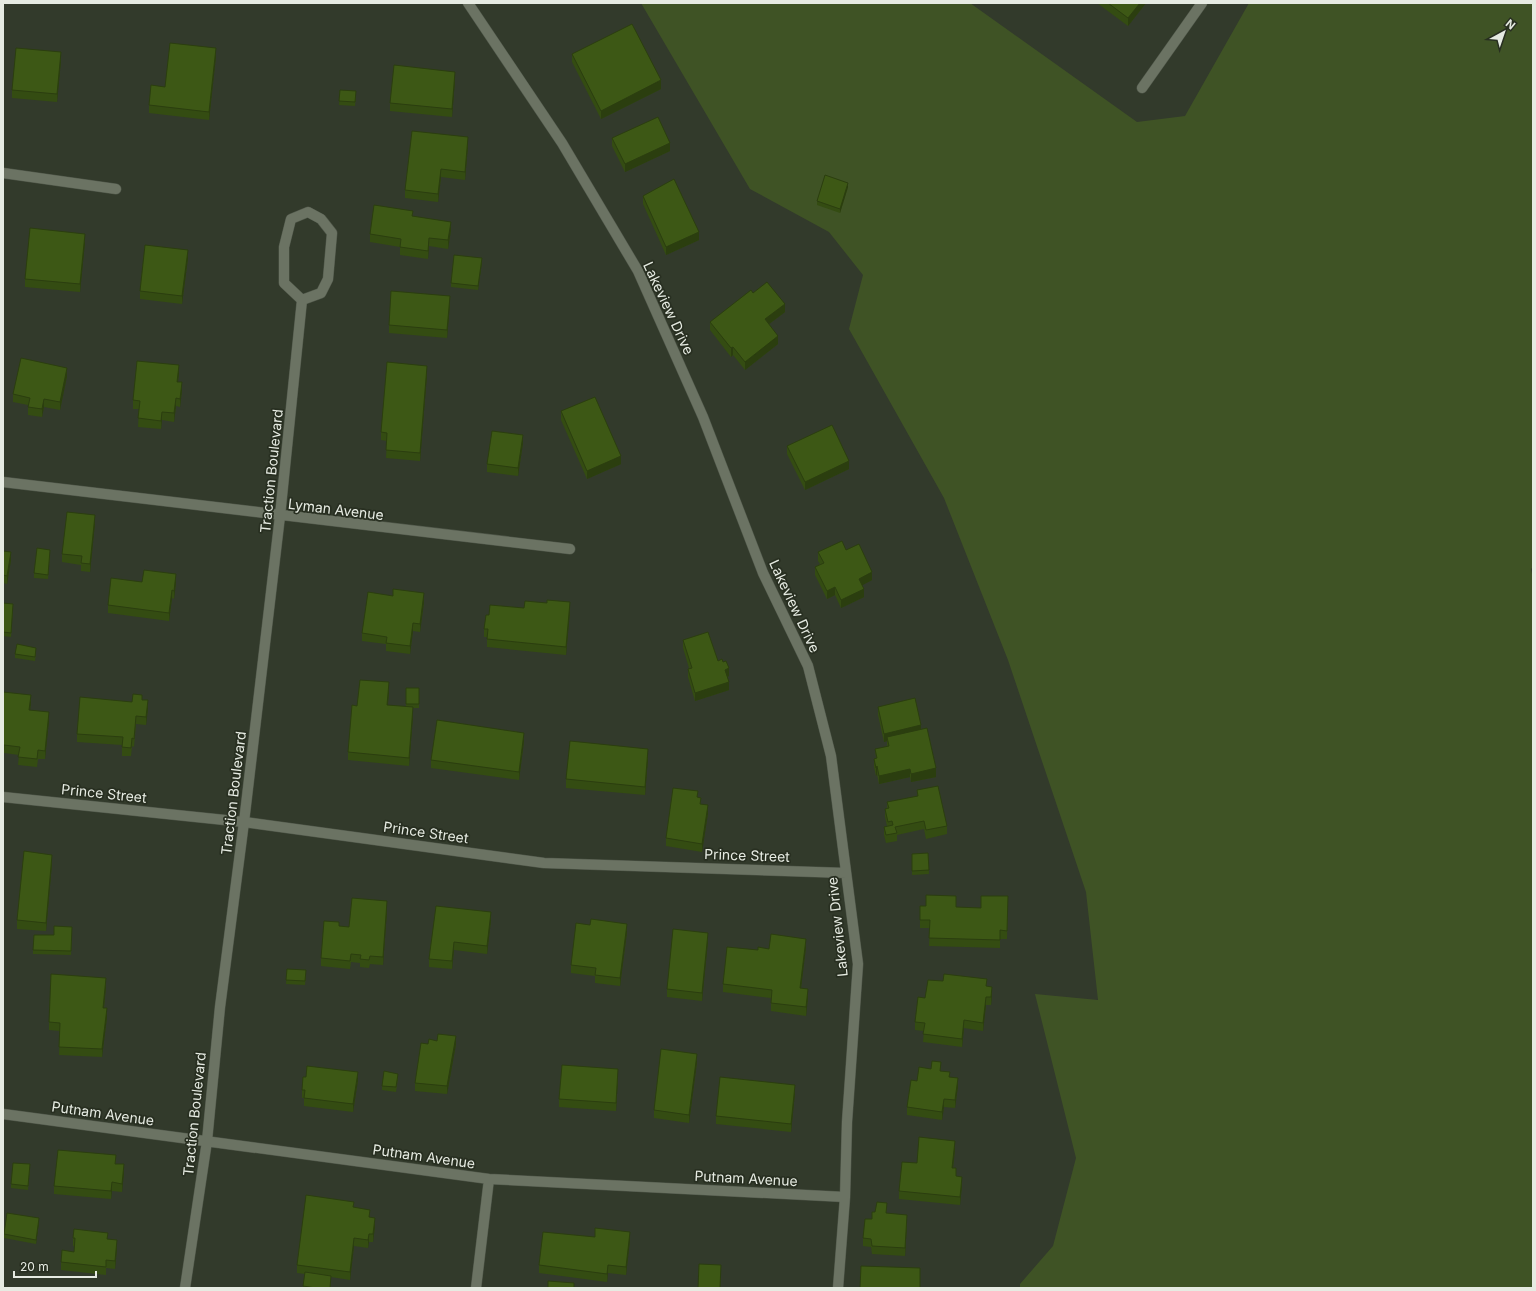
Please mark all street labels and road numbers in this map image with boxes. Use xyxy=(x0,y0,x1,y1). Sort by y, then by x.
street label: Lakeview Drive xyxy=(640,259,698,357)
street label: Traction Boulevard xyxy=(256,408,286,534)
street label: Lyman Avenue xyxy=(287,495,385,523)
street label: Lakeview Drive xyxy=(766,557,824,655)
street label: Traction Boulevard xyxy=(217,730,249,856)
street label: Prince Street xyxy=(60,780,148,806)
street label: Prince Street xyxy=(382,818,470,846)
street label: Prince Street xyxy=(704,845,791,865)
street label: Lakeview Drive xyxy=(823,876,851,978)
street label: Traction Boulevard xyxy=(179,1051,209,1177)
street label: Putnam Avenue xyxy=(51,1097,155,1129)
street label: Putnam Avenue xyxy=(372,1140,476,1172)
street label: Putnam Avenue xyxy=(694,1167,798,1189)

